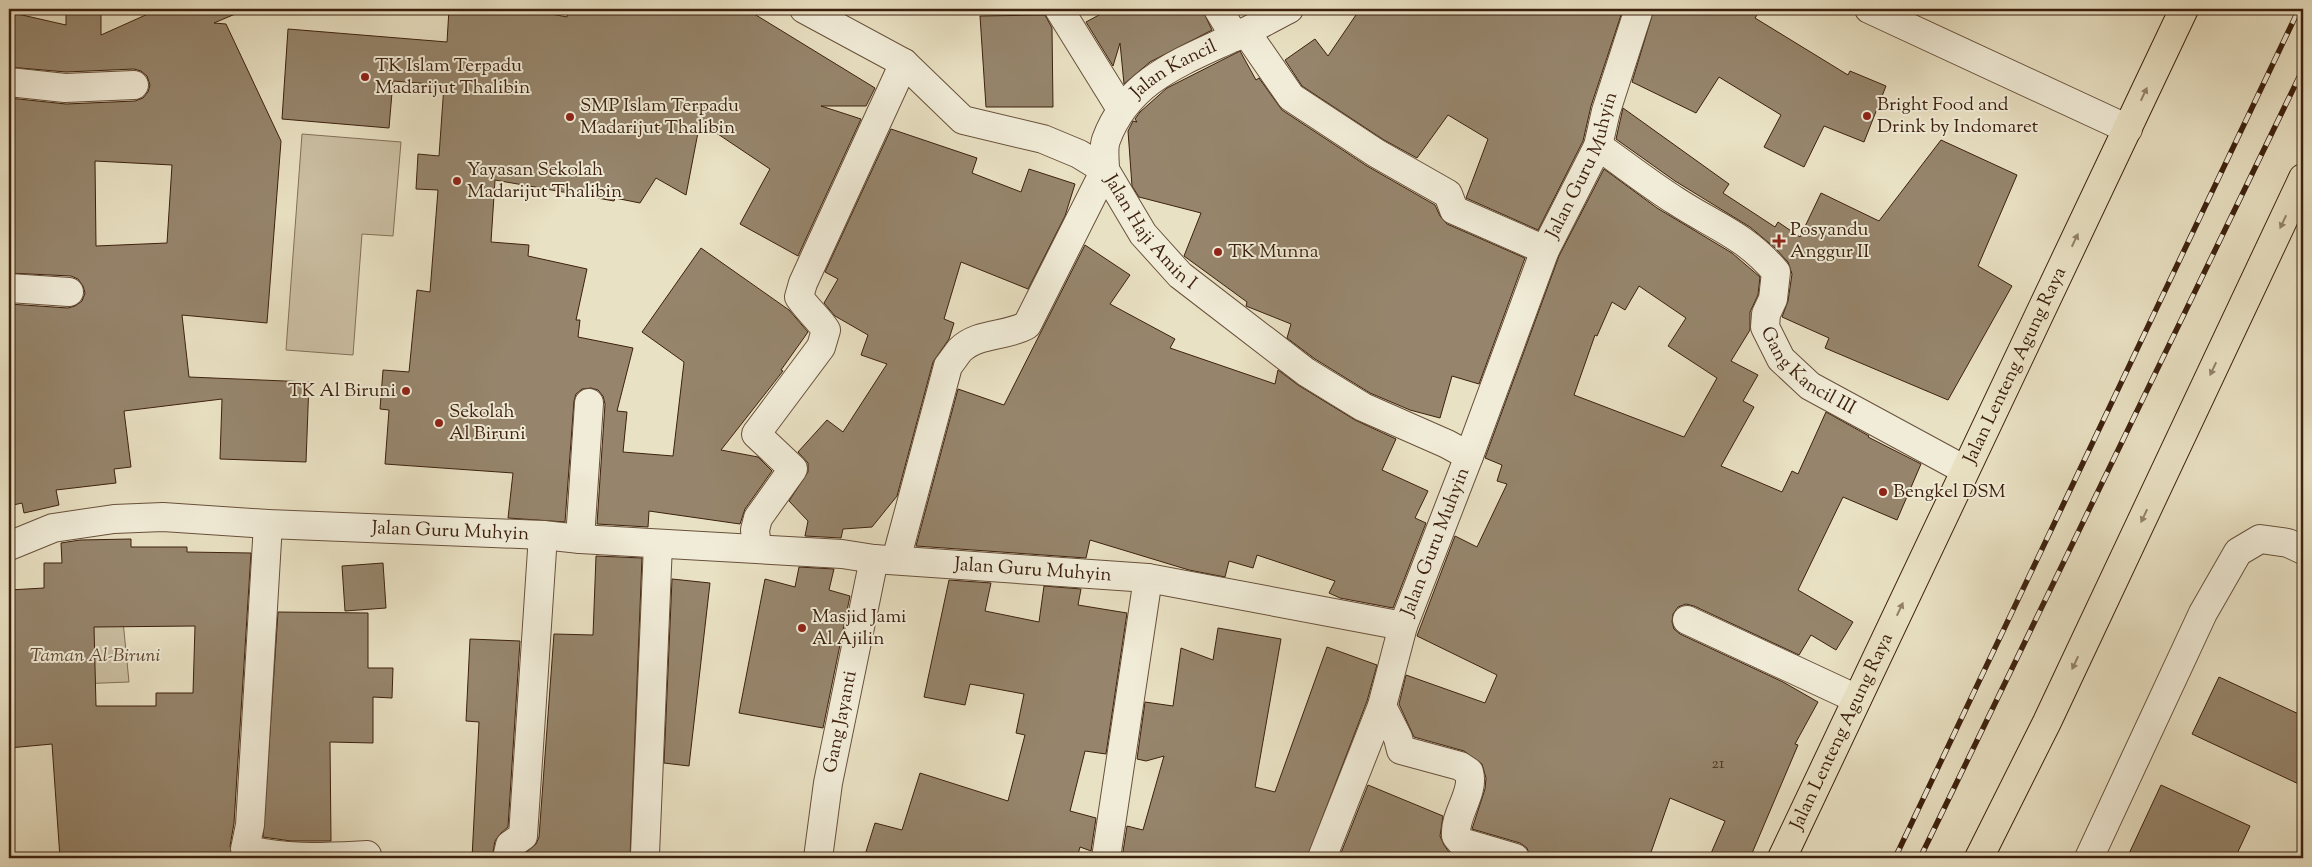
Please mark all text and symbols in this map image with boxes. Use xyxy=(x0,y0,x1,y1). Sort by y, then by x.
street label: Jalan Kancil xyxy=(1124,33,1221,106)
place label: TK Islam Terpadu Madarijut Thalibin xyxy=(375,53,530,102)
marker: TK Islam Terpadu Madarijut Thalibin xyxy=(359,71,371,83)
one-way arrow xyxy=(2141,87,2149,101)
street label: Jalan Guru Muhyin xyxy=(1539,88,1625,244)
place label: Bright Food and Drink by Indomaret xyxy=(1877,92,2039,141)
place label: SMP Islam Terpadu Madarijut Thalibin xyxy=(580,93,739,142)
marker: Bright Food and Drink by Indomaret xyxy=(1861,110,1873,122)
marker: SMP Islam Terpadu Madarijut Thalibin xyxy=(564,111,576,123)
place label: Yayasan Sekolah Madarijut Thalibin xyxy=(467,157,622,206)
street label: Jalan Haji Amin I xyxy=(1097,169,1202,297)
marker: Yayasan Sekolah Madarijut Thalibin xyxy=(451,175,463,187)
one-way arrow xyxy=(2278,215,2286,229)
place label: Posyandu Anggur II xyxy=(1790,217,1870,266)
one-way arrow xyxy=(2070,233,2079,248)
marker: Posyandu Anggur II xyxy=(1772,234,1786,248)
place label: TK Munna xyxy=(1228,239,1319,266)
marker: TK Munna xyxy=(1212,246,1224,258)
street label: Jalan Lenteng Agung Raya xyxy=(1957,262,2074,469)
street label: Gang Kancil III xyxy=(1753,322,1861,422)
one-way arrow xyxy=(2209,362,2217,376)
place label: TK Al Biruni xyxy=(288,378,396,405)
marker: TK Al Biruni xyxy=(400,385,412,397)
place label: Sekolah Al Biruni xyxy=(449,399,526,448)
marker: Sekolah Al Biruni xyxy=(433,417,445,429)
street label: Jalan Guru Muhyin xyxy=(1394,464,1477,621)
place label: Bengkel DSM xyxy=(1893,479,2006,506)
marker: Bengkel DSM xyxy=(1877,486,1889,498)
one-way arrow xyxy=(2140,509,2148,523)
street label: Jalan Guru Muhyin xyxy=(370,515,530,548)
street label: Jalan Guru Muhyin xyxy=(952,551,1112,589)
one-way arrow xyxy=(1896,602,1904,616)
place label: Masjid Jami Al Ajilin xyxy=(812,604,907,653)
marker: Masjid Jami Al Ajilin xyxy=(796,622,808,634)
street label: Jalan Lenteng Agung Raya xyxy=(1783,628,1900,835)
park label: Taman Al-Biruni xyxy=(30,643,161,670)
one-way arrow xyxy=(2070,656,2078,670)
street label: Gang Jayanti xyxy=(817,668,864,776)
house number: 21 xyxy=(1712,753,1725,776)

